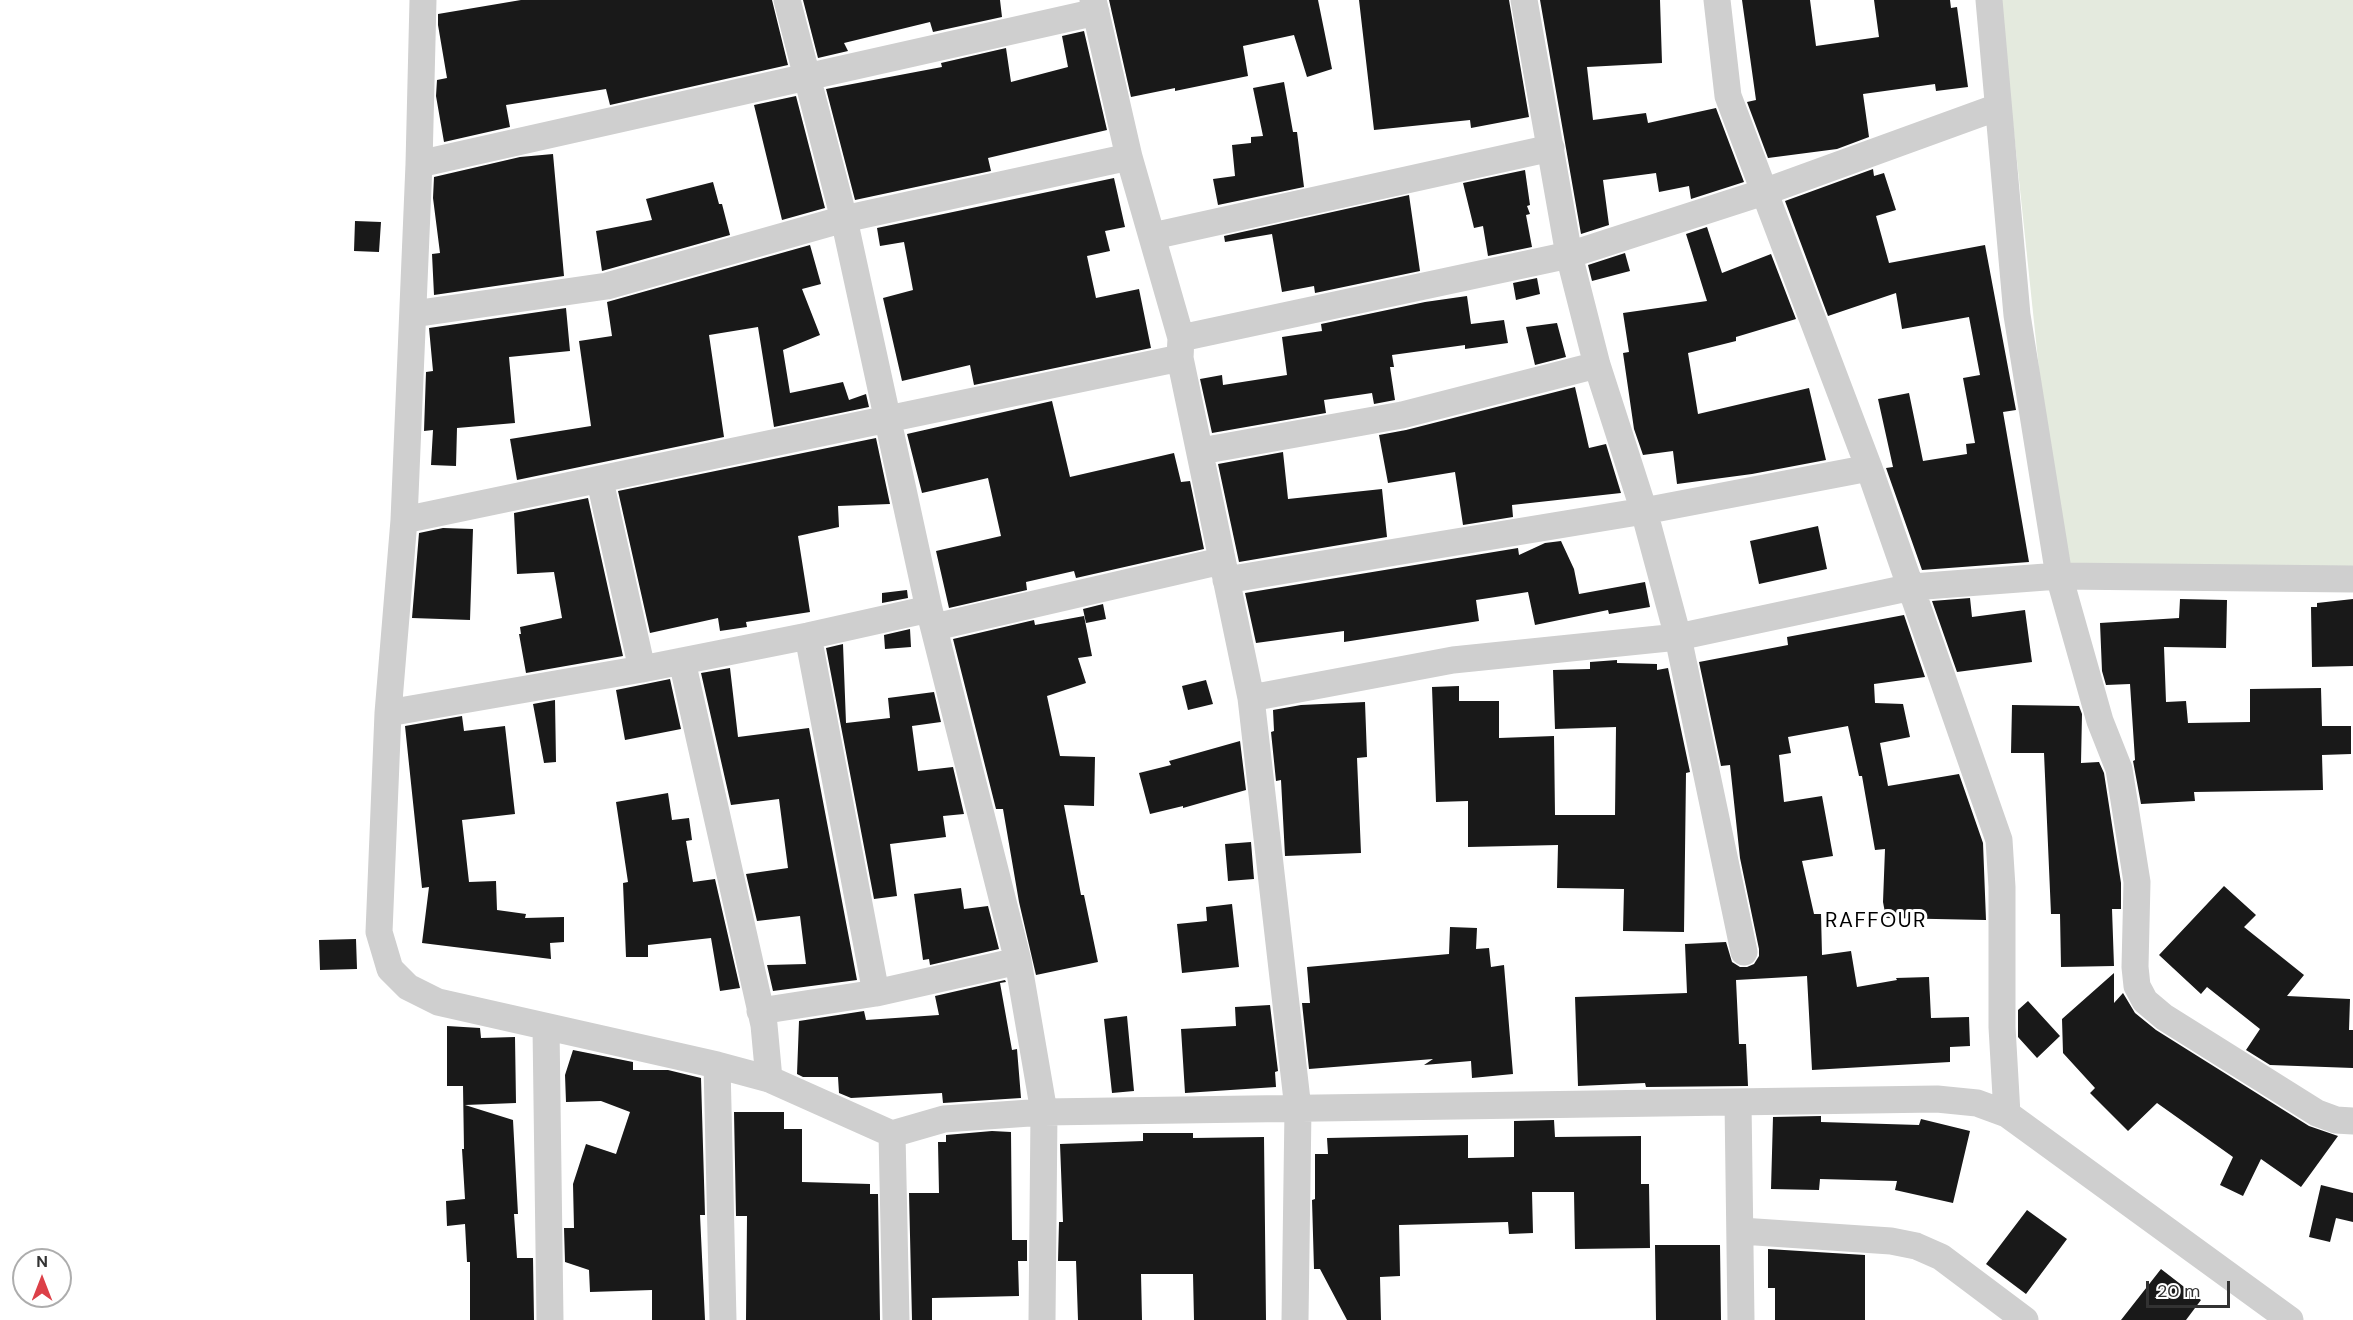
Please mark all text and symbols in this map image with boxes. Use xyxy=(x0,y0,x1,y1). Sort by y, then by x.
district label: RAFFOUR xyxy=(1825,908,1927,934)
north arrow xyxy=(12,1248,72,1308)
text: N xyxy=(36,1251,48,1272)
scale bar xyxy=(2149,1269,2233,1307)
text: 20 m xyxy=(2157,1279,2200,1303)

